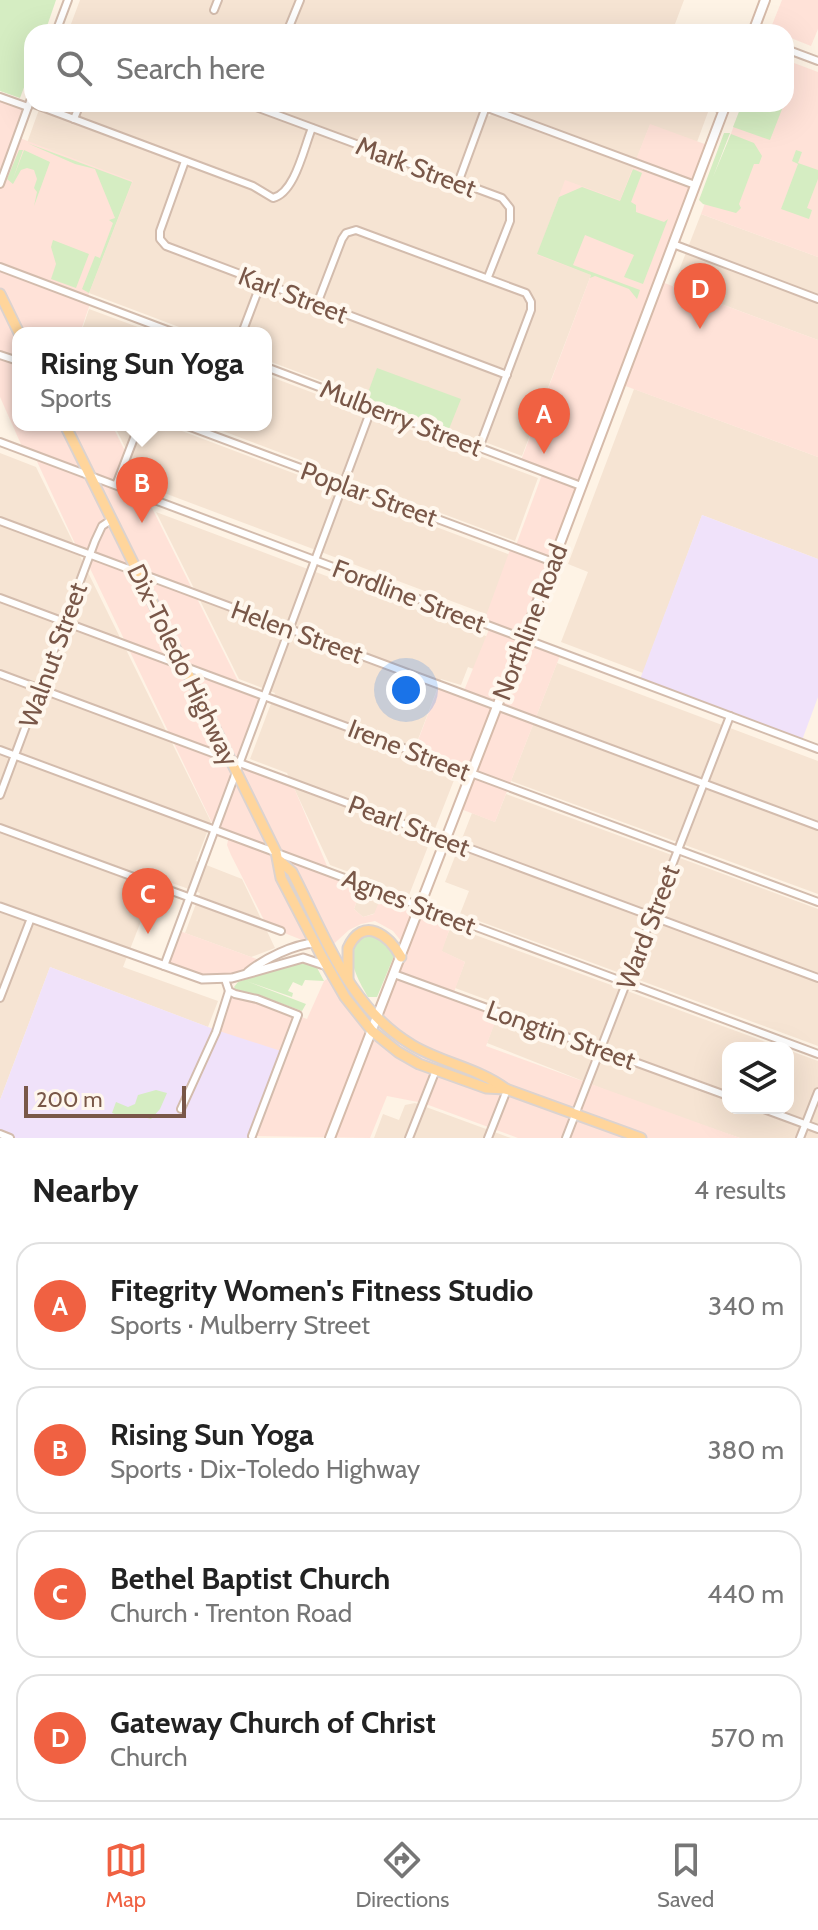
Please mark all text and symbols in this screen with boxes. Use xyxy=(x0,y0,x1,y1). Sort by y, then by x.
search box xyxy=(24,24,794,112)
icon: search xyxy=(52,46,96,90)
text: Search here xyxy=(116,50,265,87)
street label: Mark Street xyxy=(351,129,481,205)
street label: Karl Street xyxy=(234,260,352,330)
pin: D xyxy=(674,263,726,329)
popup xyxy=(12,327,272,431)
text: Rising Sun Yoga xyxy=(40,345,244,382)
street label: Mulberry Street xyxy=(316,373,487,464)
text: Sports xyxy=(40,382,112,414)
pin: A xyxy=(518,388,570,454)
street label: Poplar Street xyxy=(296,455,442,534)
pin: B xyxy=(116,457,168,523)
street label: Northline Road xyxy=(485,539,575,705)
street label: Fordline Street xyxy=(328,552,490,640)
street label: Dix-Toledo Highway xyxy=(120,559,246,771)
street label: Walnut Street xyxy=(12,578,94,732)
street label: Helen Street xyxy=(227,593,367,671)
your location xyxy=(386,670,426,710)
street label: Irene Street xyxy=(343,712,475,788)
street label: Pearl Street xyxy=(344,788,474,864)
street label: Ward Street xyxy=(610,860,686,994)
street label: Agnes Street xyxy=(338,862,480,942)
pin: C xyxy=(122,868,174,934)
street label: Longtin Street xyxy=(482,993,640,1077)
map controls xyxy=(722,1042,794,1114)
button: layers xyxy=(722,1042,794,1114)
scale bar xyxy=(24,1082,186,1118)
text: 200 m xyxy=(36,1086,102,1113)
text: Nearby xyxy=(32,1169,139,1211)
text: 4 results xyxy=(694,1174,786,1206)
text: Fitegrity Women's Fitness Studio xyxy=(110,1272,533,1309)
text: A xyxy=(52,1290,68,1322)
text: 340 m xyxy=(708,1290,784,1322)
text: Sports · Mulberry Street xyxy=(110,1309,370,1341)
text: Rising Sun Yoga xyxy=(110,1416,314,1453)
text: B xyxy=(52,1434,68,1466)
text: 380 m xyxy=(707,1434,784,1466)
text: Sports · Dix-Toledo Highway xyxy=(110,1453,420,1485)
text: Bethel Baptist Church xyxy=(110,1560,390,1597)
text: C xyxy=(52,1578,68,1610)
text: 440 m xyxy=(707,1578,784,1610)
text: Church · Trenton Road xyxy=(110,1597,352,1629)
text: Gateway Church of Christ xyxy=(110,1704,436,1741)
text: D xyxy=(51,1722,69,1754)
text: 570 m xyxy=(710,1722,784,1754)
text: Church xyxy=(110,1741,188,1773)
tab: Map xyxy=(104,1838,148,1913)
tab: Directions xyxy=(355,1838,449,1913)
tab: Saved xyxy=(657,1838,714,1913)

